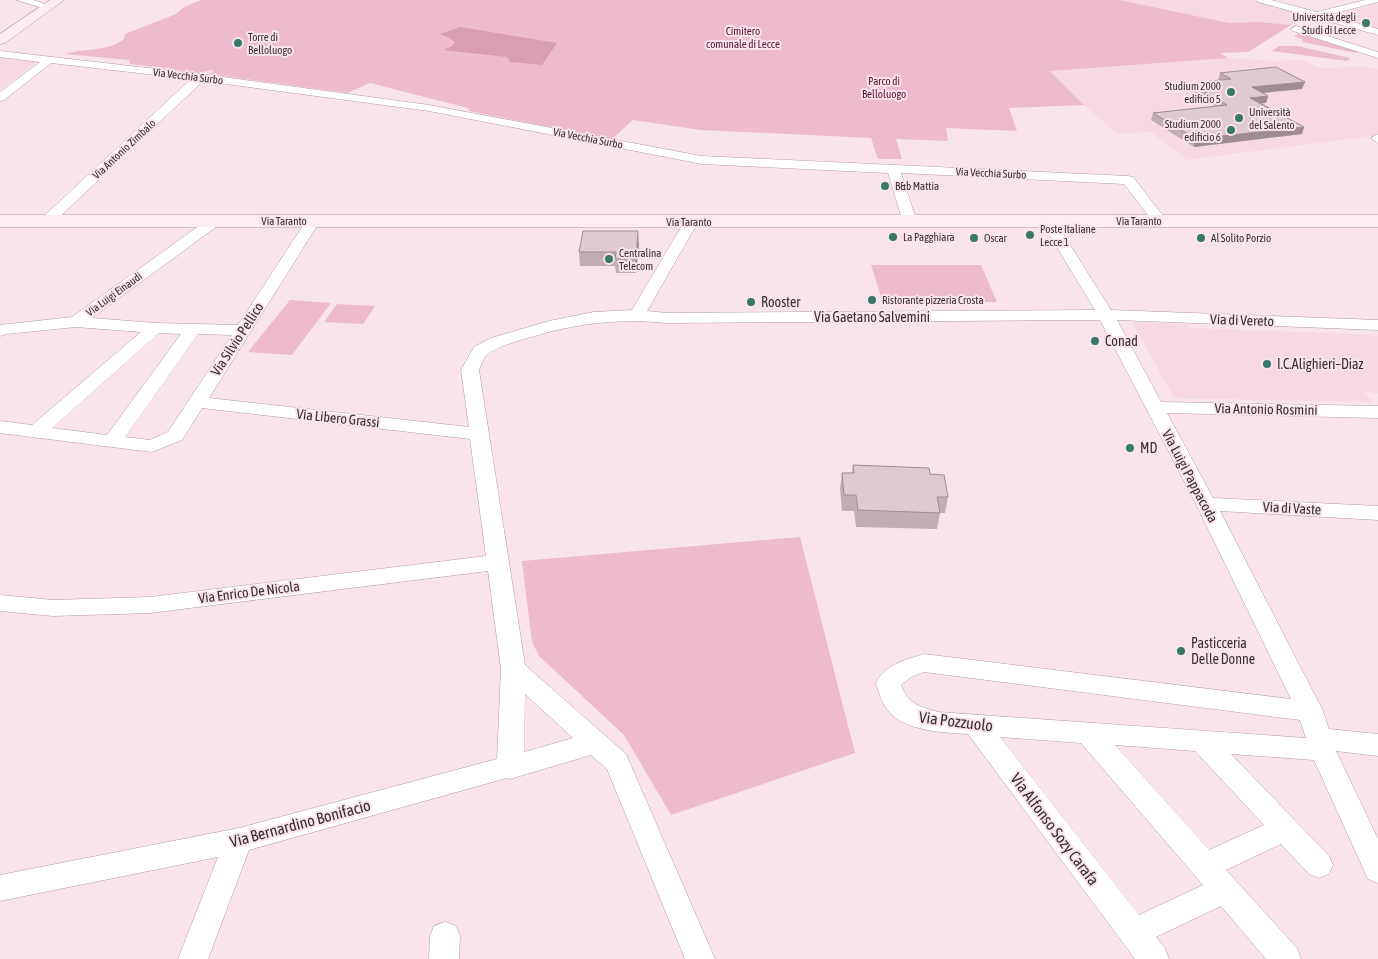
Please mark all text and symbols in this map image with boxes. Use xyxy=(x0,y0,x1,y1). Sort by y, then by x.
place label: Università degli Studi di Lecce xyxy=(1292,11,1356,36)
marker: Università degli Studi di Lecce xyxy=(1360,17,1372,29)
park label: Cimitero comunale di Lecce xyxy=(706,25,780,50)
place label: Torre di Belloluogo xyxy=(248,31,292,56)
marker: Torre di Belloluogo xyxy=(232,37,244,49)
street label: Via Vecchia Surbo xyxy=(152,66,224,86)
park label: Parco di Belloluogo xyxy=(862,75,906,100)
place label: Studium 2000 edificio 5 xyxy=(1165,80,1221,105)
marker: Studium 2000 edificio 5 xyxy=(1225,86,1237,98)
place label: Università del Salento xyxy=(1249,106,1295,131)
marker: Università del Salento xyxy=(1233,112,1245,124)
street label: Via Antonio Zimbalo xyxy=(90,117,158,181)
place label: Studium 2000 edificio 6 xyxy=(1165,118,1221,143)
marker: Studium 2000 edificio 6 xyxy=(1225,124,1237,136)
street label: Via Vecchia Surbo xyxy=(552,125,624,151)
street label: Via Vecchia Surbo xyxy=(955,165,1027,181)
marker: B&b Mattia xyxy=(879,180,891,192)
place label: B&b Mattia xyxy=(895,180,939,192)
street label: Via Taranto xyxy=(261,215,307,227)
street label: Via Taranto xyxy=(1116,215,1162,227)
street label: Via Taranto xyxy=(666,216,712,228)
place label: Poste Italiane Lecce 1 xyxy=(1040,223,1096,248)
marker: Poste Italiane Lecce 1 xyxy=(1024,229,1036,241)
marker: La Pagghiara xyxy=(887,231,899,243)
place label: La Pagghiara xyxy=(903,231,955,243)
marker: Oscar xyxy=(968,232,980,244)
place label: Oscar xyxy=(984,232,1007,244)
marker: Al Solito Porzio xyxy=(1195,232,1207,244)
place label: Al Solito Porzio xyxy=(1211,232,1271,244)
place label: Centralina Telecom xyxy=(619,247,661,272)
marker: Centralina Telecom xyxy=(603,253,615,265)
street label: Via Luigi Einaudi xyxy=(84,270,144,318)
place label: Rooster xyxy=(761,294,801,310)
marker: Ristorante pizzeria Crosta xyxy=(866,294,878,306)
place label: Ristorante pizzeria Crosta xyxy=(882,294,984,306)
marker: Rooster xyxy=(745,296,757,308)
street label: Via Silvio Pellico xyxy=(207,299,267,379)
street label: Via Gaetano Salvemini xyxy=(814,309,930,325)
street label: Via di Vereto xyxy=(1210,311,1274,329)
place label: Conad xyxy=(1105,333,1138,349)
marker: Conad xyxy=(1089,335,1101,347)
place label: I.C.Alighieri–Diaz xyxy=(1277,356,1364,372)
marker: I.C.Alighieri–Diaz xyxy=(1261,358,1273,370)
street label: Via Antonio Rosmini xyxy=(1214,400,1318,418)
street label: Via Libero Grassi xyxy=(296,406,380,430)
street label: Via Luigi Pappacoda xyxy=(1159,427,1221,525)
place label: MD xyxy=(1140,440,1157,456)
marker: MD xyxy=(1124,442,1136,454)
street label: Via di Vaste xyxy=(1262,498,1322,518)
street label: Via Enrico De Nicola xyxy=(197,578,301,606)
place label: Pasticceria Delle Donne xyxy=(1191,635,1255,667)
marker: Pasticceria Delle Donne xyxy=(1175,645,1187,657)
street label: Via Pozzuolo xyxy=(918,708,994,734)
street label: Via Alfonso Sozy Carafa xyxy=(1006,770,1103,889)
street label: Via Bernardino Bonifacio xyxy=(228,796,372,850)

